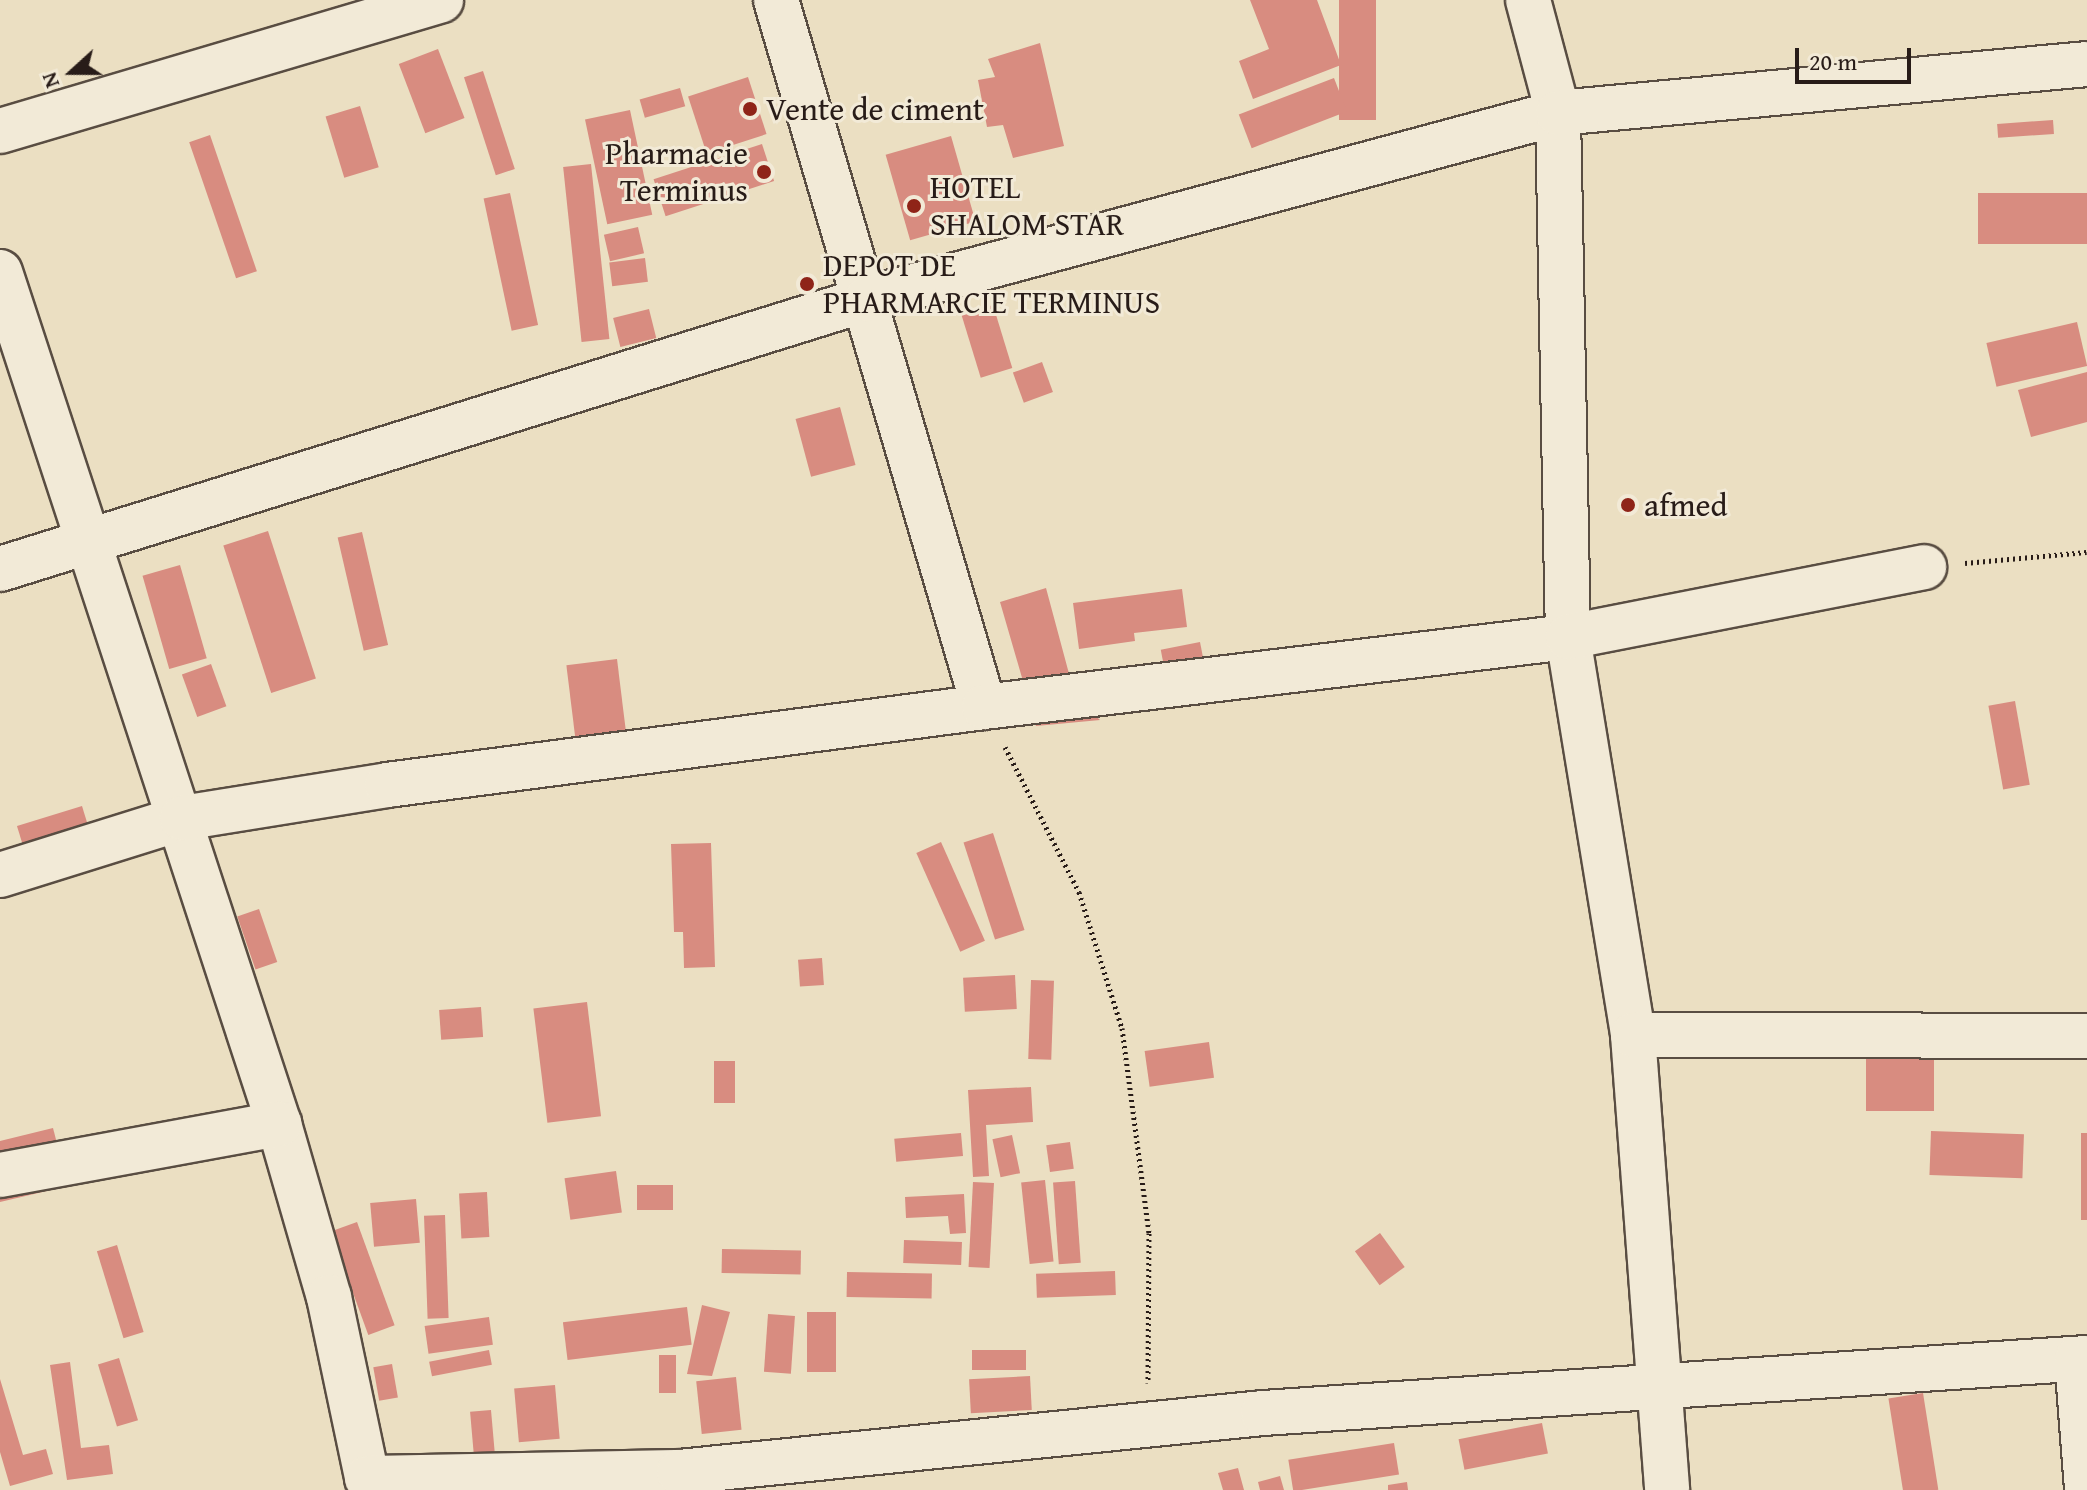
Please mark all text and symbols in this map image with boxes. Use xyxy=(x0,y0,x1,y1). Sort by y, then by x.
north arrow xyxy=(32,32,112,112)
scale bar xyxy=(1799,32,1915,82)
text: 20 m xyxy=(1809,44,1857,79)
text: N xyxy=(32,68,67,93)
place label: Vente de ciment xyxy=(766,90,984,128)
marker: Vente de ciment xyxy=(741,100,759,118)
place label: Pharmacie Terminus xyxy=(605,135,748,210)
marker: Pharmacie Terminus xyxy=(755,163,773,181)
place label: HOTEL SHALOM STAR xyxy=(930,169,1124,244)
marker: HOTEL SHALOM STAR xyxy=(905,197,923,215)
place label: DEPOT DE PHARMARCIE TERMINUS xyxy=(823,247,1160,322)
marker: DEPOT DE PHARMARCIE TERMINUS xyxy=(798,275,816,293)
place label: afmed xyxy=(1644,486,1728,524)
marker: afmed xyxy=(1619,496,1637,514)

